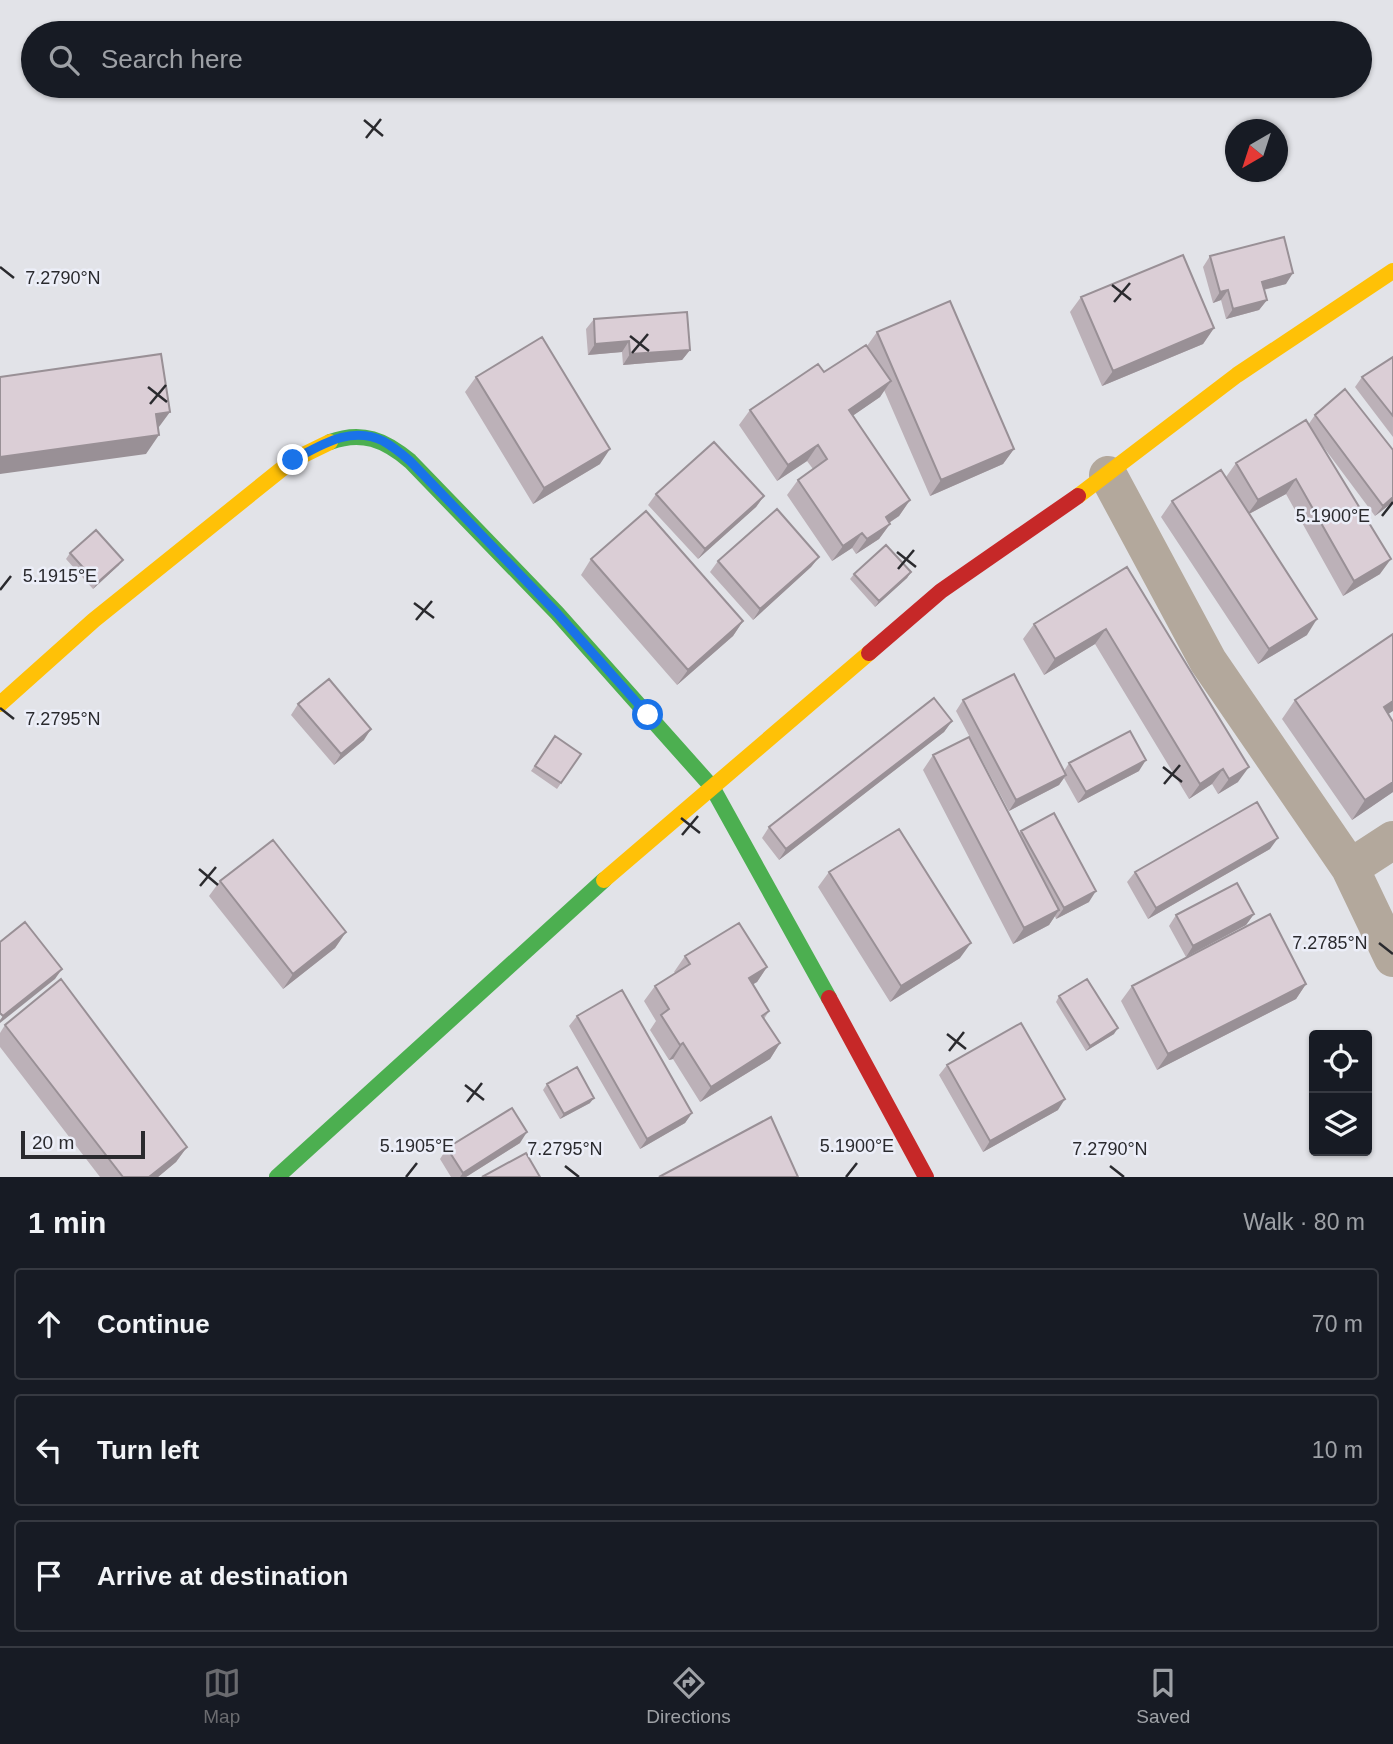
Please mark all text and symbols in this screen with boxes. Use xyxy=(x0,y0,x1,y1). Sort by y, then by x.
search box xyxy=(21,21,1372,98)
icon: search xyxy=(45,41,83,79)
text: Search here xyxy=(101,44,243,74)
north arrow xyxy=(1225,119,1288,182)
text: 7.2790°N xyxy=(25,268,101,288)
route end xyxy=(277,444,308,475)
text: 5.1900°E xyxy=(1296,506,1370,526)
text: 5.1915°E xyxy=(23,566,97,586)
route start xyxy=(632,699,663,730)
text: 7.2795°N xyxy=(25,709,101,729)
text: 7.2785°N xyxy=(1292,933,1368,953)
map controls xyxy=(1309,1030,1372,1156)
button: locate xyxy=(1309,1030,1372,1093)
button: layers xyxy=(1309,1093,1372,1156)
scale bar xyxy=(21,1128,145,1160)
text: 20 m xyxy=(32,1132,74,1153)
text: 5.1905°E xyxy=(380,1136,454,1156)
text: 5.1900°E xyxy=(820,1136,894,1156)
text: 7.2795°N xyxy=(527,1139,603,1159)
text: 7.2790°N xyxy=(1072,1139,1148,1159)
text: 1 min xyxy=(28,1206,106,1239)
text: Walk · 80 m xyxy=(1243,1209,1365,1235)
icon: ahead xyxy=(30,1305,68,1343)
text: Continue xyxy=(97,1309,210,1339)
text: 70 m xyxy=(1312,1311,1363,1337)
icon: left xyxy=(30,1431,68,1469)
text: Turn left xyxy=(97,1435,199,1465)
text: 10 m xyxy=(1312,1437,1363,1463)
icon: arrive xyxy=(30,1557,68,1595)
text: Arrive at destination xyxy=(97,1561,348,1591)
tab: Map xyxy=(203,1664,241,1728)
tab: Directions xyxy=(646,1664,731,1728)
tab: Saved xyxy=(1136,1664,1190,1728)

